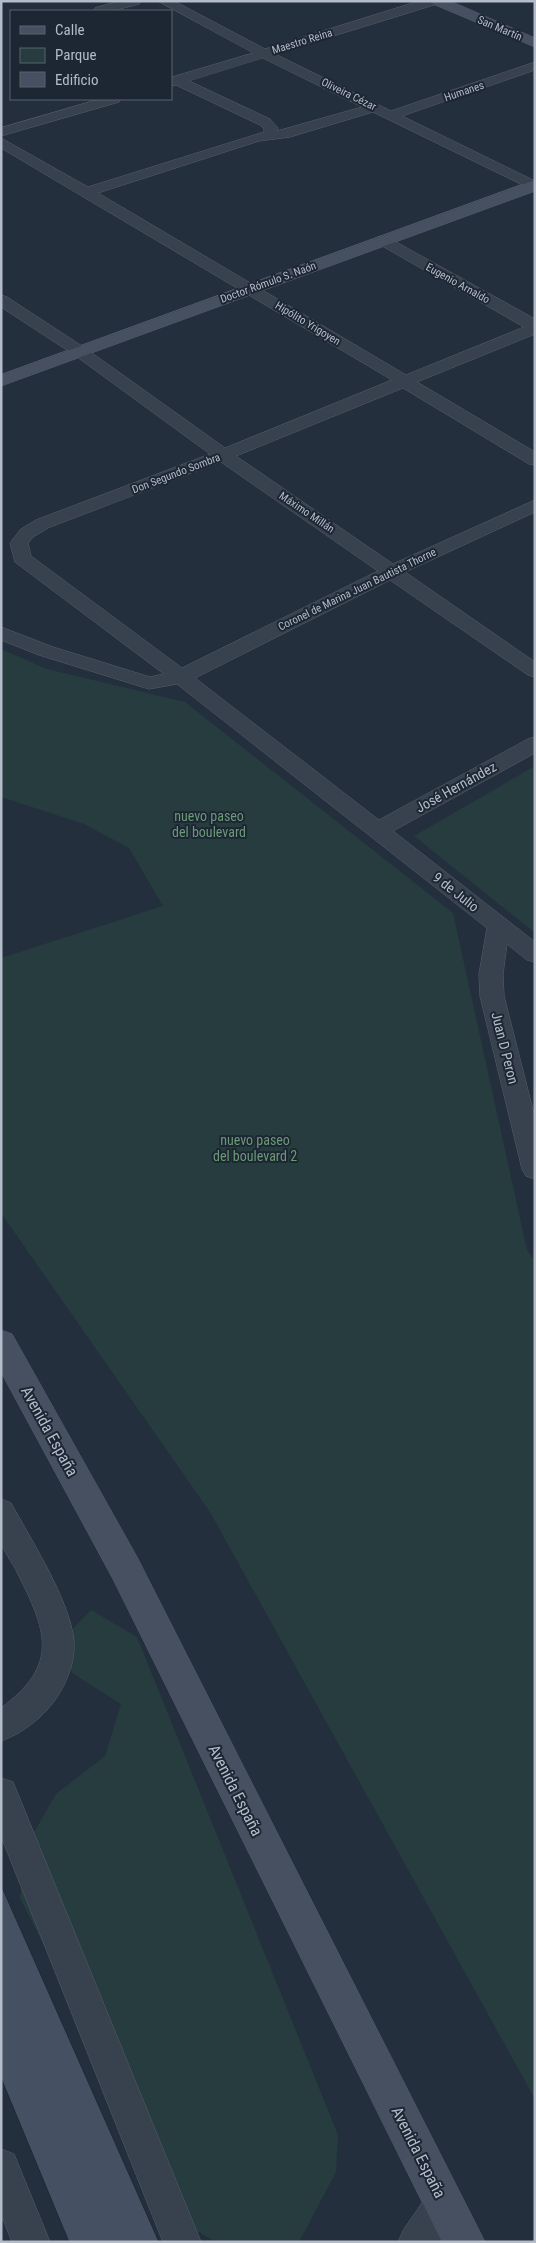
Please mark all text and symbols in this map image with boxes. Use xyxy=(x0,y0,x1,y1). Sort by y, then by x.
legend xyxy=(10,10,172,100)
street label: San Martín xyxy=(476,13,524,44)
text: Calle xyxy=(55,21,85,39)
street label: Maestro Reina xyxy=(270,26,334,57)
text: Parque xyxy=(55,46,97,64)
text: Edificio xyxy=(55,71,98,89)
street label: Oliveira Cézar xyxy=(319,76,379,114)
street label: Humanes xyxy=(443,79,486,104)
street label: Doctor Rómulo S. Naón xyxy=(218,259,318,306)
street label: Eugenio Arnaldo xyxy=(424,261,492,307)
street label: Hipólito Yrigoyen xyxy=(273,299,343,348)
street label: Don Segundo Sombra xyxy=(130,451,222,496)
street label: Máximo Millán xyxy=(277,489,337,536)
street label: Coronel de Marina Juan Bautista Thorne xyxy=(276,545,438,633)
street label: José Hernández xyxy=(413,758,499,816)
park label: nuevo paseo del boulevard xyxy=(172,808,246,840)
street label: 9 de Julio xyxy=(430,869,482,915)
street label: Juan D Peron xyxy=(488,1010,522,1086)
park label: nuevo paseo del boulevard 2 xyxy=(213,1132,297,1164)
street label: Avenida España xyxy=(17,1383,82,1480)
street label: Avenida España xyxy=(204,1741,267,1839)
street label: Avenida España xyxy=(387,2103,450,2201)

